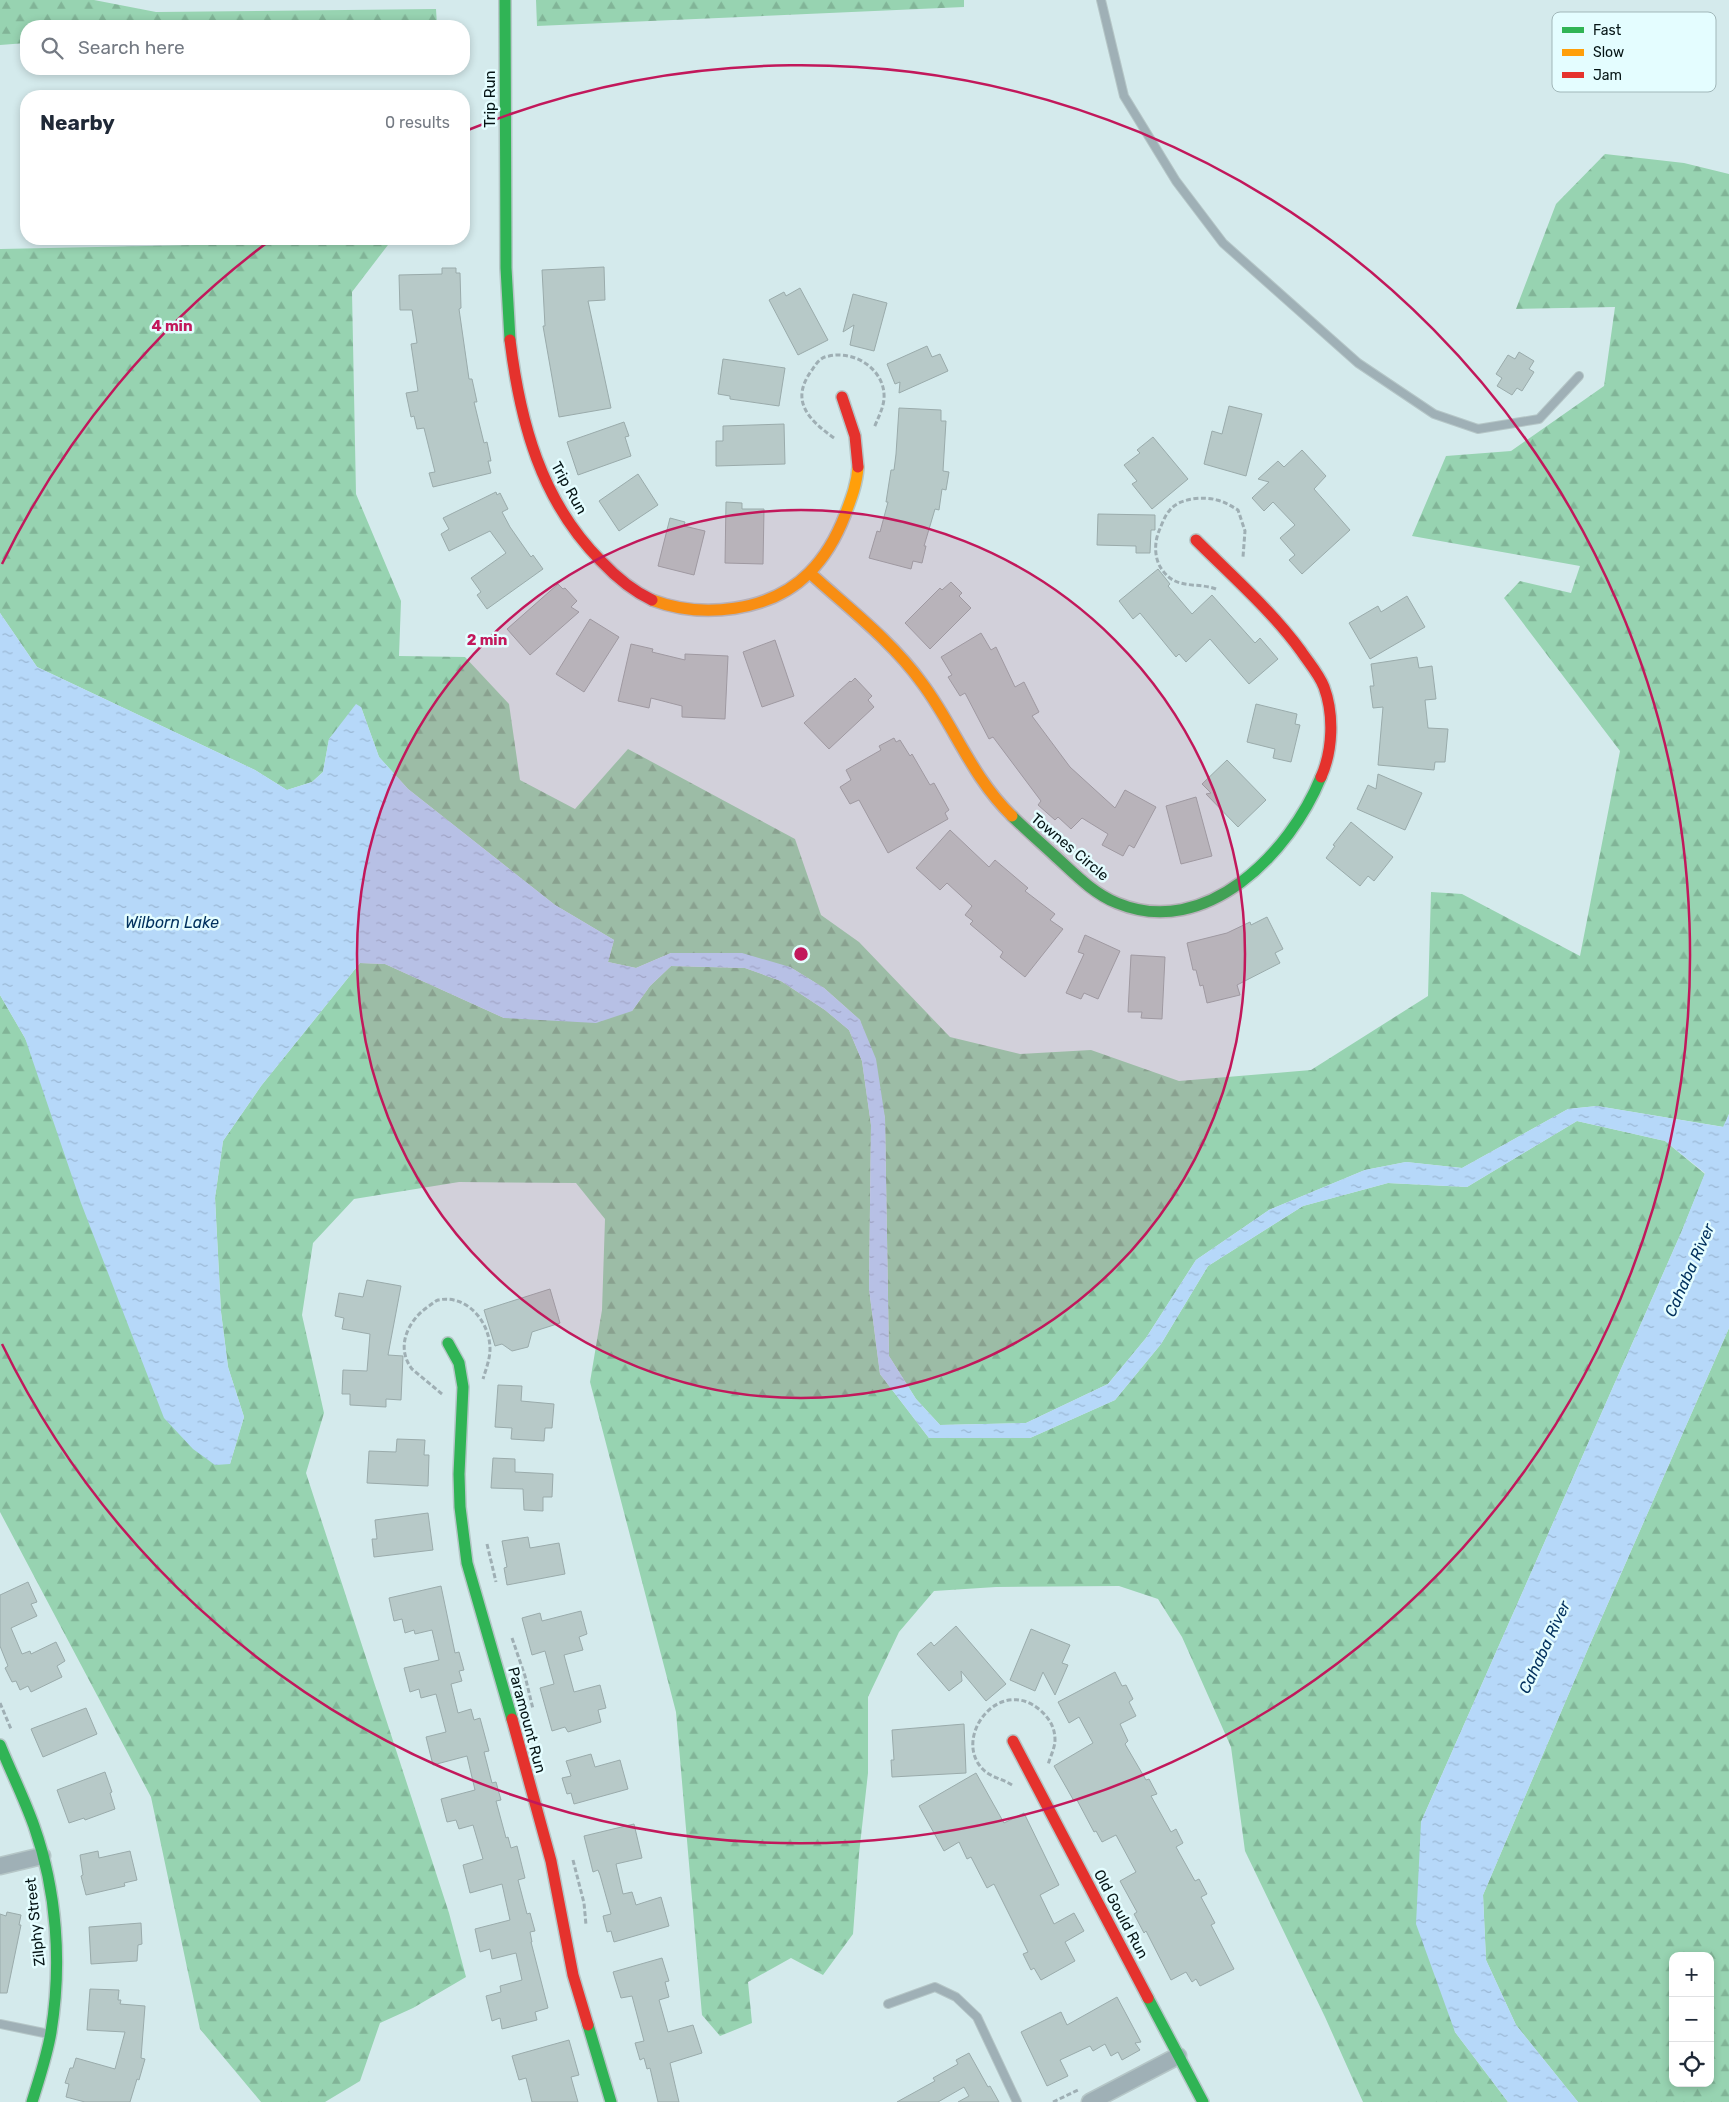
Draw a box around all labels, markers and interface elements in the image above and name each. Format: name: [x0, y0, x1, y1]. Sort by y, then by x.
legend: [1552, 12, 1716, 92]
search box: [20, 20, 470, 75]
text: Fast: [1593, 22, 1622, 39]
icon: search: [38, 34, 66, 62]
text: Search here: [78, 36, 185, 59]
text: Slow: [1593, 44, 1624, 61]
text: Jam: [1593, 67, 1622, 84]
street label: Trip Run: [481, 70, 499, 128]
text: Nearby: [40, 110, 115, 135]
text: 0 results: [385, 113, 450, 132]
text: 4 min: [151, 317, 193, 335]
street label: Trip Run: [547, 459, 591, 517]
text: 2 min: [467, 631, 507, 649]
street label: Townes Circle: [1027, 809, 1113, 885]
water label: Wilborn Lake: [125, 913, 219, 932]
centre of rings: [792, 945, 810, 963]
water label: Cahaba River: [1660, 1220, 1719, 1320]
water label: Cahaba River: [1515, 1597, 1575, 1697]
street label: Paramount Run: [504, 1665, 550, 1775]
street label: Old Gould Run: [1090, 1866, 1152, 1962]
street label: Zilphy Street: [21, 1877, 49, 1967]
map controls: [1669, 1952, 1714, 2087]
button: +: [1669, 1952, 1714, 1997]
button: −: [1669, 1997, 1714, 2042]
button: locate: [1669, 2042, 1714, 2087]

